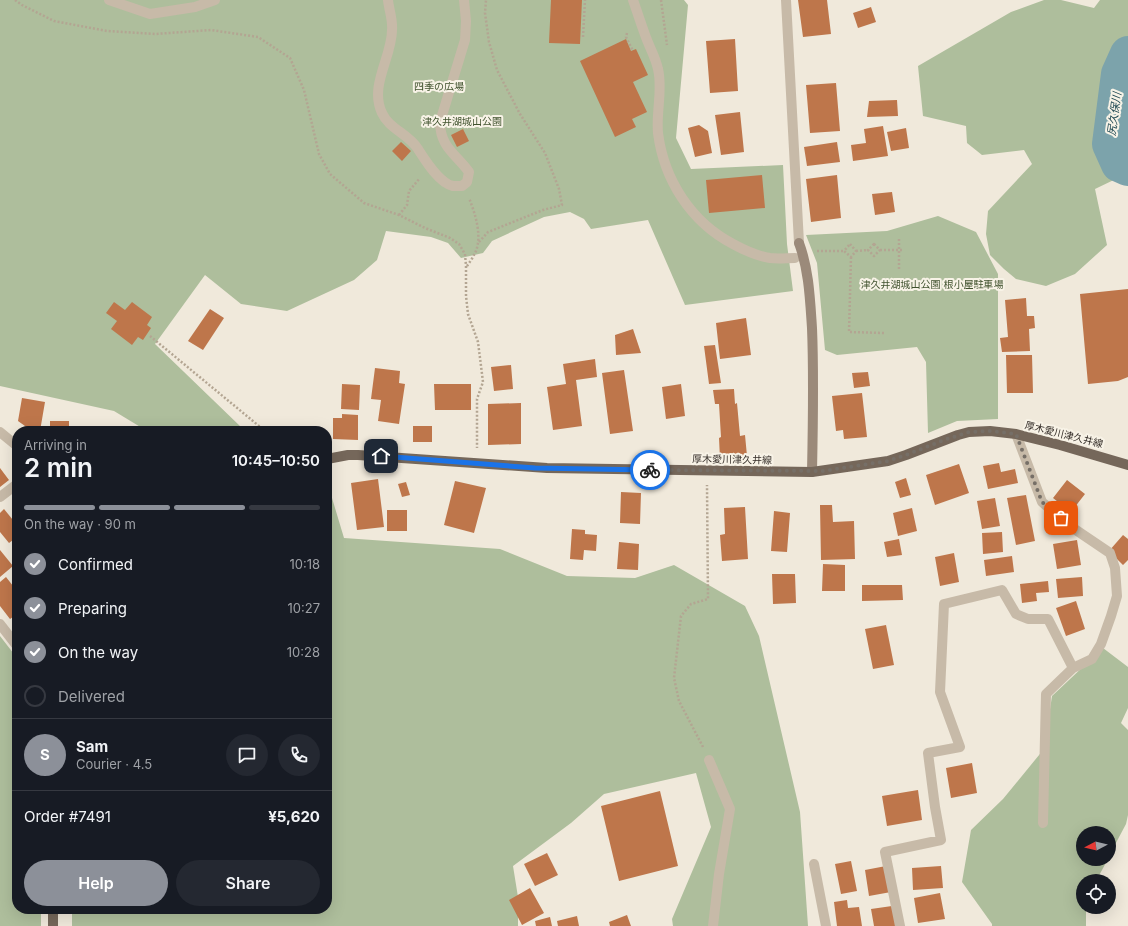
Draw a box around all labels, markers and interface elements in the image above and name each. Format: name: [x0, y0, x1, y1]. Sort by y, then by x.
park label: 四季の広場: [414, 80, 464, 92]
water label: 尻久保川: [1104, 90, 1124, 137]
park label: 津久井湖城山公園: [422, 115, 502, 127]
park label: 津久井湖城山公園 根小屋駐車場: [861, 278, 1003, 290]
street label: 厚木愛川津久井線: [1024, 419, 1104, 449]
text: Arriving in: [24, 437, 87, 453]
pin: [364, 439, 398, 473]
icon: home: [370, 445, 392, 467]
courier: [630, 450, 670, 490]
text: 10:45–10:50: [232, 451, 320, 470]
text: 2 min: [24, 452, 93, 483]
street label: 厚木愛川津久井線: [692, 452, 772, 466]
icon: bike: [639, 459, 661, 481]
pin: [1044, 501, 1078, 535]
icon: bag: [1050, 507, 1072, 529]
text: On the way · 90 m: [24, 516, 136, 532]
icon: check: [24, 553, 46, 575]
text: Confirmed: [58, 555, 133, 574]
text: 10:18: [289, 556, 320, 572]
icon: check: [24, 597, 46, 619]
text: Preparing: [58, 599, 127, 618]
text: 10:27: [287, 600, 320, 616]
icon: check: [24, 641, 46, 663]
text: On the way: [58, 643, 138, 662]
text: 10:28: [287, 644, 320, 660]
text: Delivered: [58, 687, 125, 706]
button: chat: [226, 734, 268, 776]
button: phone: [278, 734, 320, 776]
text: Sam: [76, 737, 108, 756]
text: S: [40, 745, 50, 764]
text: Courier · 4.5: [76, 756, 152, 772]
text: Order #7491: [24, 807, 111, 826]
text: ¥5,620: [268, 807, 320, 826]
north arrow: [1076, 826, 1116, 866]
map controls: [1076, 826, 1116, 914]
button: Help: [24, 860, 168, 906]
button: Share: [176, 860, 320, 906]
button: locate: [1076, 874, 1116, 914]

